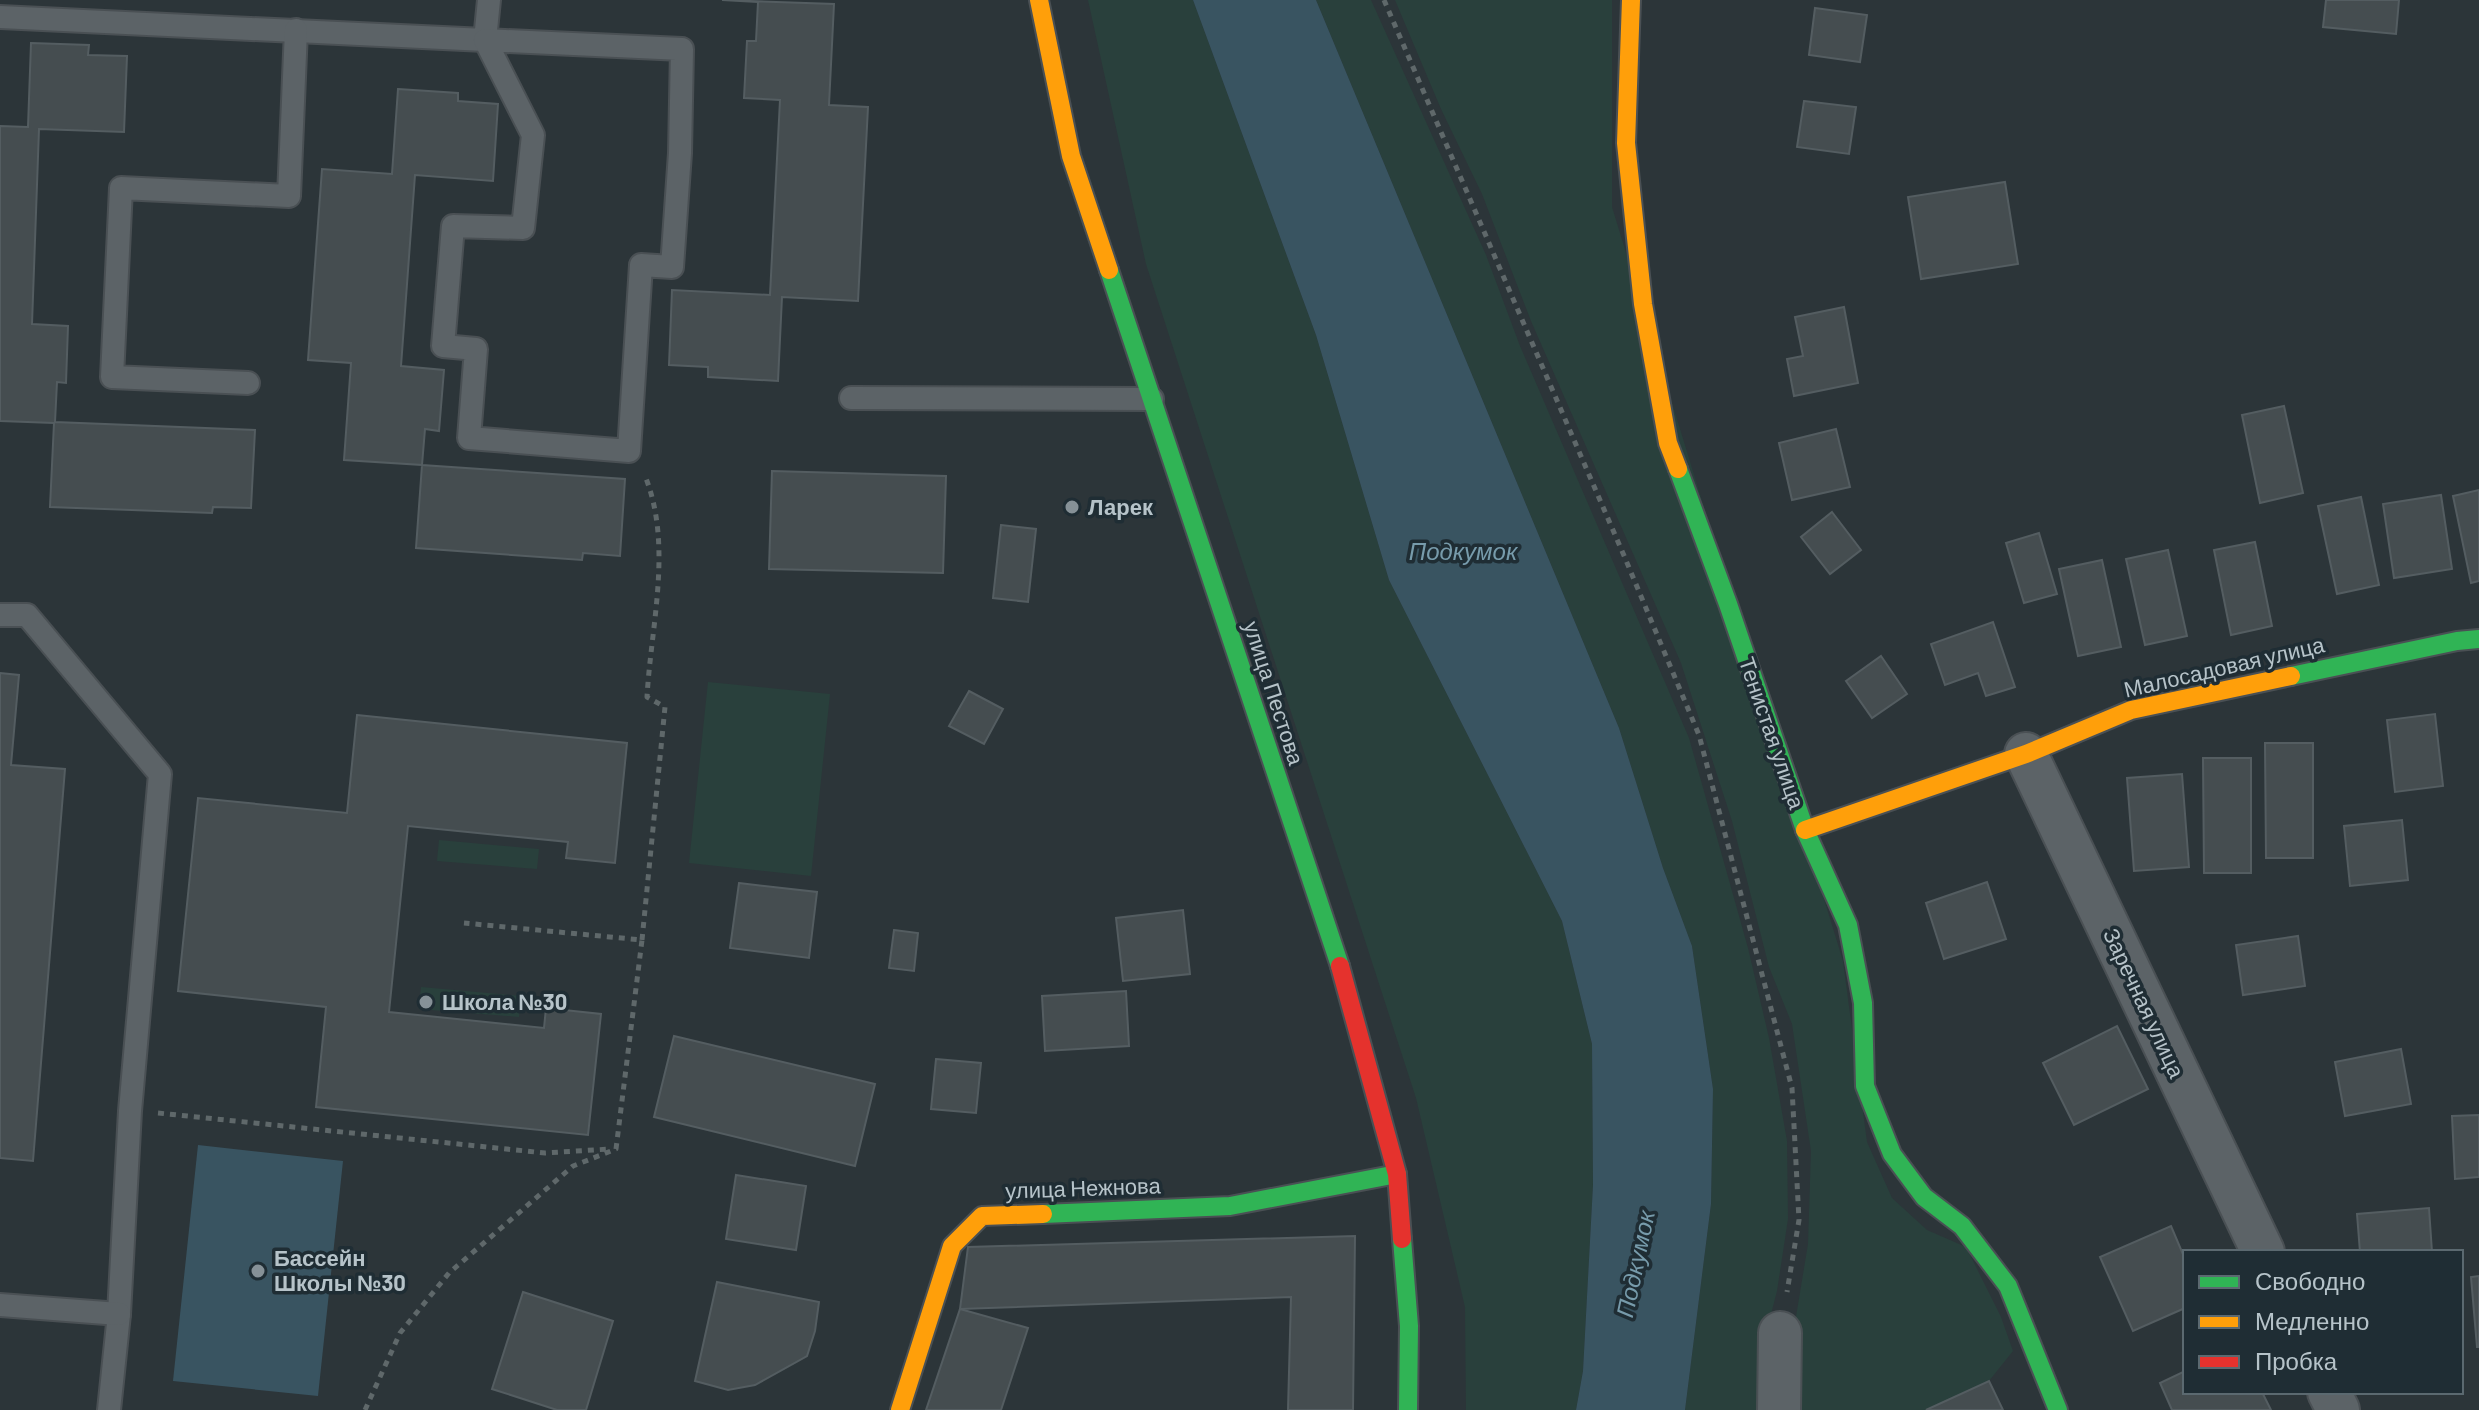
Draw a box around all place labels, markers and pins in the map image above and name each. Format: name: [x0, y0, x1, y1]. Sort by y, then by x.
place label: Ларек: [1088, 493, 1154, 520]
marker: Ларек: [1063, 498, 1081, 516]
place label: Школа №30: [442, 988, 567, 1014]
marker: Школа №30: [417, 993, 435, 1011]
place label: Бассейн Школы №30: [274, 1244, 406, 1295]
marker: Бассейн Школы №30: [249, 1262, 267, 1280]

